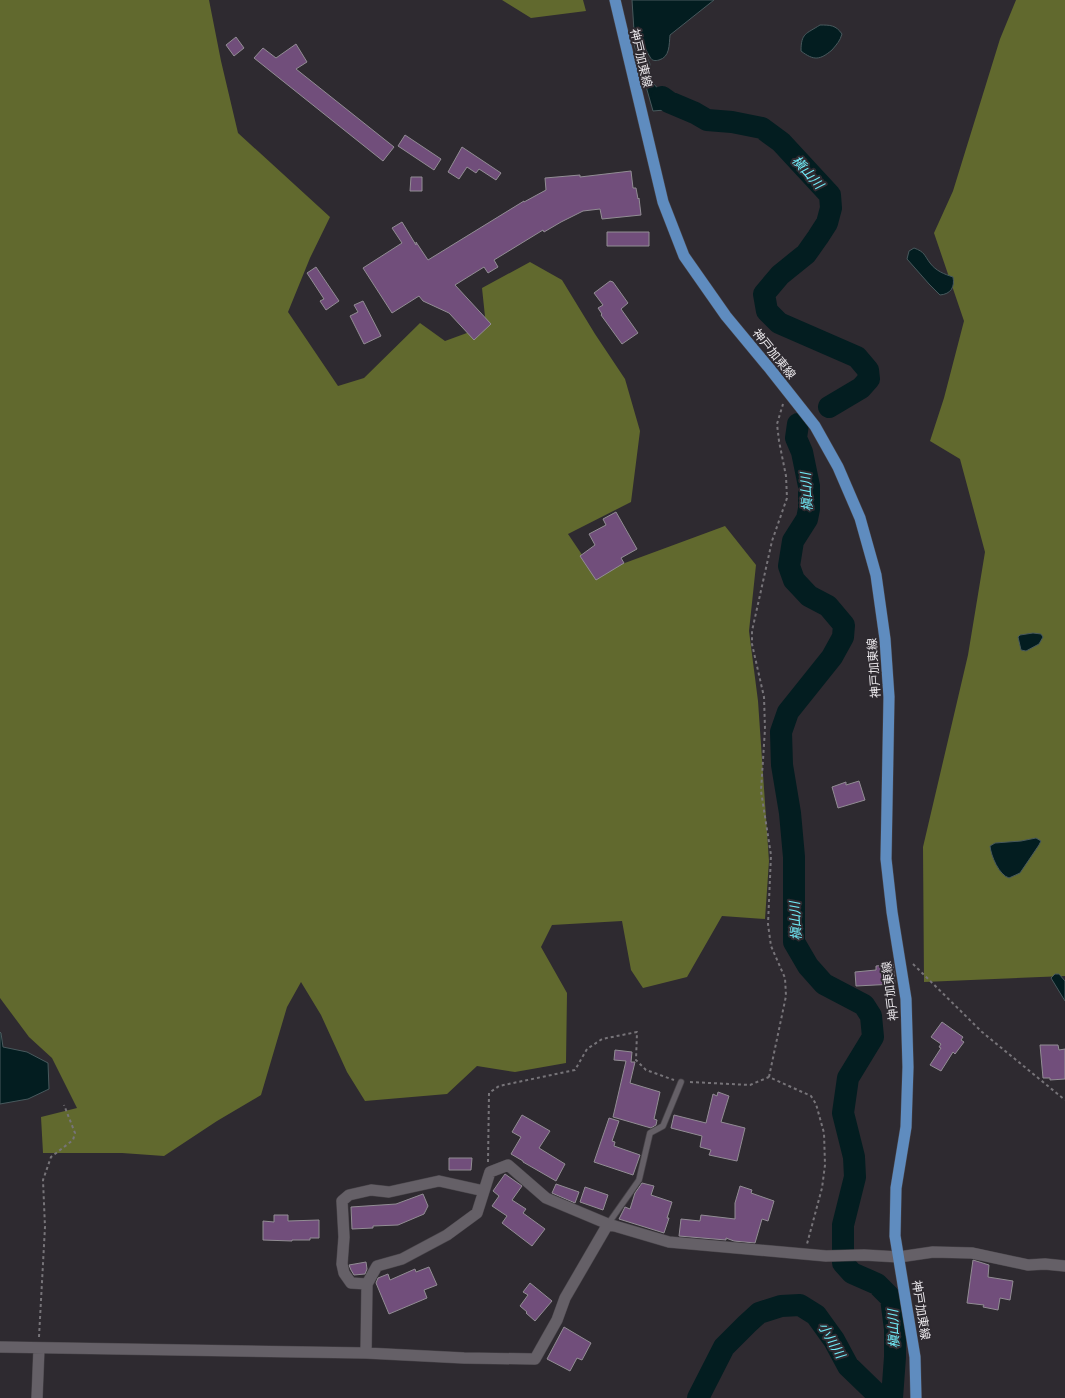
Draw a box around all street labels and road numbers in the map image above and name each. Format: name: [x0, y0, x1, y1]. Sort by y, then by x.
street label: 神戸加東線: [627, 27, 655, 89]
street label: 神戸加東線: [750, 326, 798, 382]
street label: 神戸加東線: [865, 638, 883, 698]
street label: 神戸加東線: [879, 960, 901, 1022]
street label: 神戸加東線: [909, 1279, 933, 1341]

